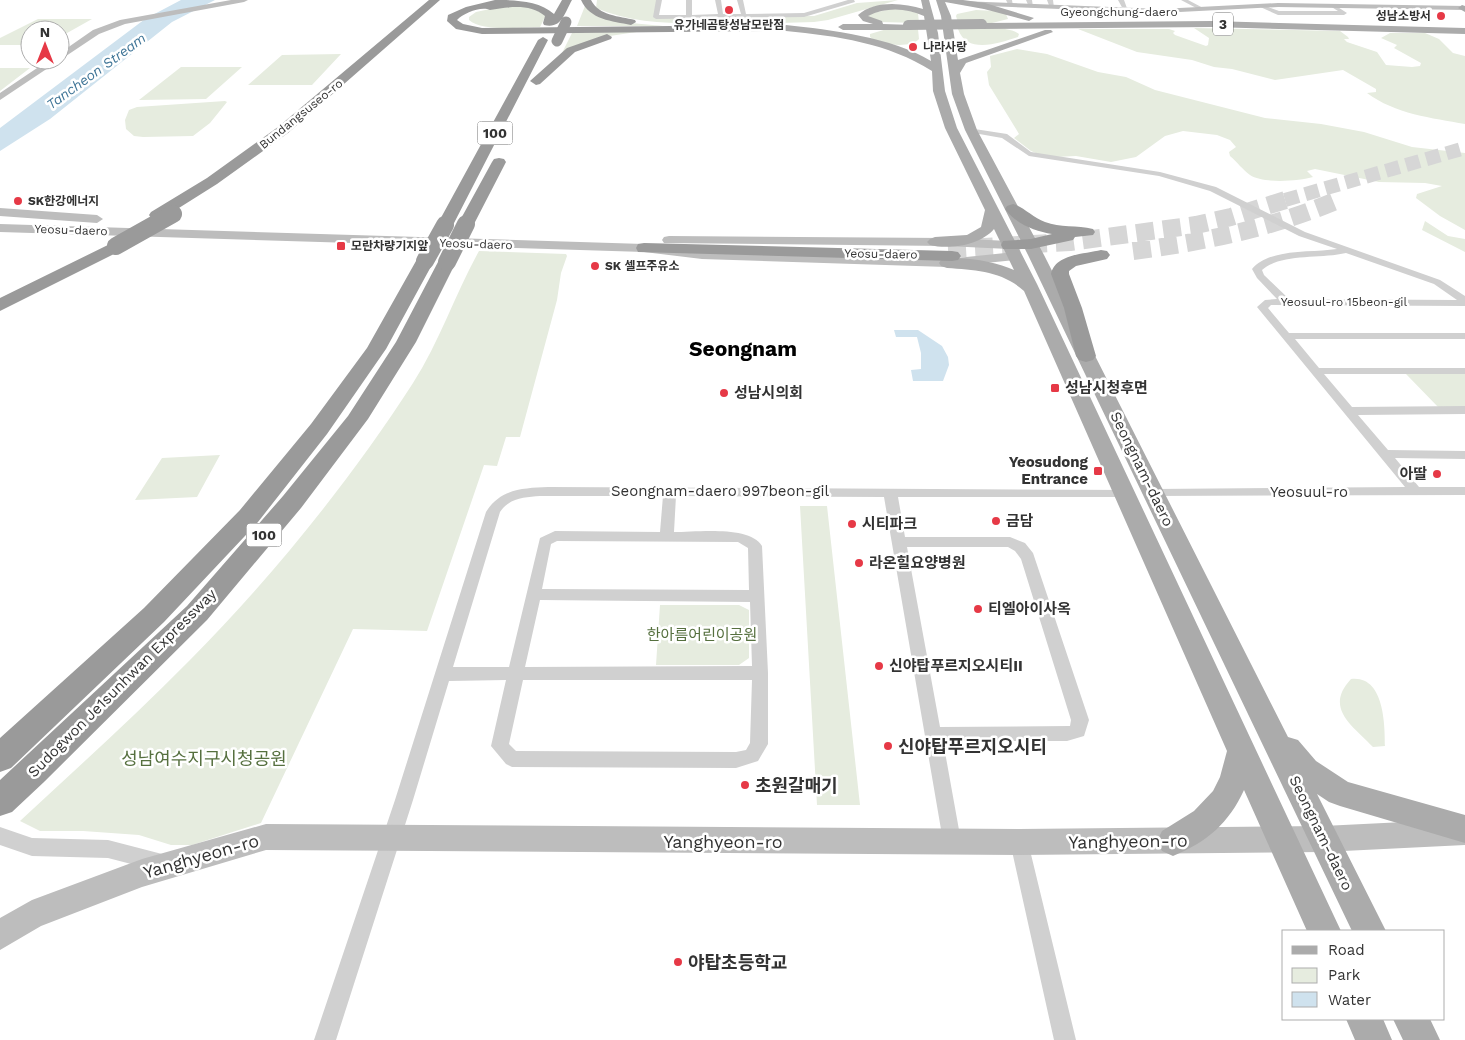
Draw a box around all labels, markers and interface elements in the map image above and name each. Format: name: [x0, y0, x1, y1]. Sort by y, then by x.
marker: 유가네곰탕성남모란점: [723, 4, 735, 16]
street label: Gyeongchung-daero: [1060, 5, 1178, 19]
place label: 성남소방서: [1376, 9, 1431, 23]
marker: 성남소방서: [1435, 10, 1447, 22]
road number: 3: [1213, 12, 1233, 36]
place label: 유가네곰탕성남모란점: [674, 18, 784, 32]
north arrow: [20, 20, 70, 70]
text: N: [40, 24, 50, 40]
water label: Tancheon Stream: [43, 30, 149, 112]
place label: 나라사랑: [923, 40, 967, 54]
marker: 나라사랑: [907, 41, 919, 53]
street label: Bundangsuseo-ro: [257, 76, 345, 152]
road number: 100: [478, 122, 512, 144]
place label: SK한강에너지: [28, 194, 99, 208]
marker: SK한강에너지: [12, 195, 24, 207]
street label: Yeosu-daero: [34, 222, 108, 238]
street label: Yeosu-daero: [439, 236, 513, 252]
place label: 모란차량기지앞: [351, 239, 428, 253]
marker: 모란차량기지앞: [335, 240, 347, 252]
street label: Yeosu-daero: [844, 246, 918, 262]
place label: SK 셀프주유소: [605, 259, 680, 273]
marker: SK 셀프주유소: [589, 260, 601, 272]
street label: Yeosuul-ro 15beon-gil: [1281, 295, 1408, 309]
district label: Seongnam: [689, 336, 797, 361]
place label: 성남시청후면: [1065, 379, 1148, 397]
marker: 성남시청후면: [1049, 382, 1061, 394]
place label: 성남시의회: [734, 384, 803, 402]
marker: 성남시의회: [718, 387, 730, 399]
street label: Seongnam-daero: [1106, 409, 1178, 529]
place label: Yeosudong Entrance: [1009, 453, 1089, 488]
marker: Yeosudong Entrance: [1092, 465, 1104, 477]
place label: 아딸: [1399, 465, 1427, 483]
marker: 아딸: [1431, 468, 1443, 480]
street label: Seongnam-daero 997beon-gil: [611, 482, 829, 500]
street label: Yeosuul-ro: [1270, 483, 1348, 501]
place label: 금담: [1006, 512, 1034, 530]
place label: 시티파크: [862, 515, 917, 533]
marker: 금담: [990, 515, 1002, 527]
marker: 시티파크: [846, 518, 858, 530]
road number: 100: [246, 524, 282, 546]
place label: 라온힐요양병원: [869, 554, 966, 572]
marker: 라온힐요양병원: [853, 557, 865, 569]
street label: Sudogwon Je1sunhwan Expressway: [24, 585, 220, 781]
place label: 티엘아이사옥: [988, 600, 1071, 618]
marker: 티엘아이사옥: [972, 603, 984, 615]
park label: 한아름어린이공원: [647, 626, 757, 644]
place label: 신야탑푸르지오시티II: [889, 657, 1023, 675]
marker: 신야탑푸르지오시티II: [873, 660, 885, 672]
place label: 신야탑푸르지오시티: [898, 736, 1047, 757]
marker: 신야탑푸르지오시티: [882, 740, 894, 752]
park label: 성남여수지구시청공원: [121, 748, 287, 769]
street label: Seongnam-daero: [1285, 773, 1357, 893]
place label: 초원갈매기: [755, 775, 838, 796]
marker: 초원갈매기: [739, 779, 751, 791]
street label: Yanghyeon-ro: [141, 829, 261, 883]
street label: Yanghyeon-ro: [1068, 829, 1188, 853]
street label: Yanghyeon-ro: [663, 831, 783, 852]
legend: [1282, 930, 1445, 1020]
text: Road: [1328, 941, 1365, 959]
place label: 야탑초등학교: [688, 952, 787, 973]
marker: 야탑초등학교: [672, 956, 684, 968]
text: Park: [1328, 966, 1361, 984]
text: Water: [1328, 991, 1371, 1009]

